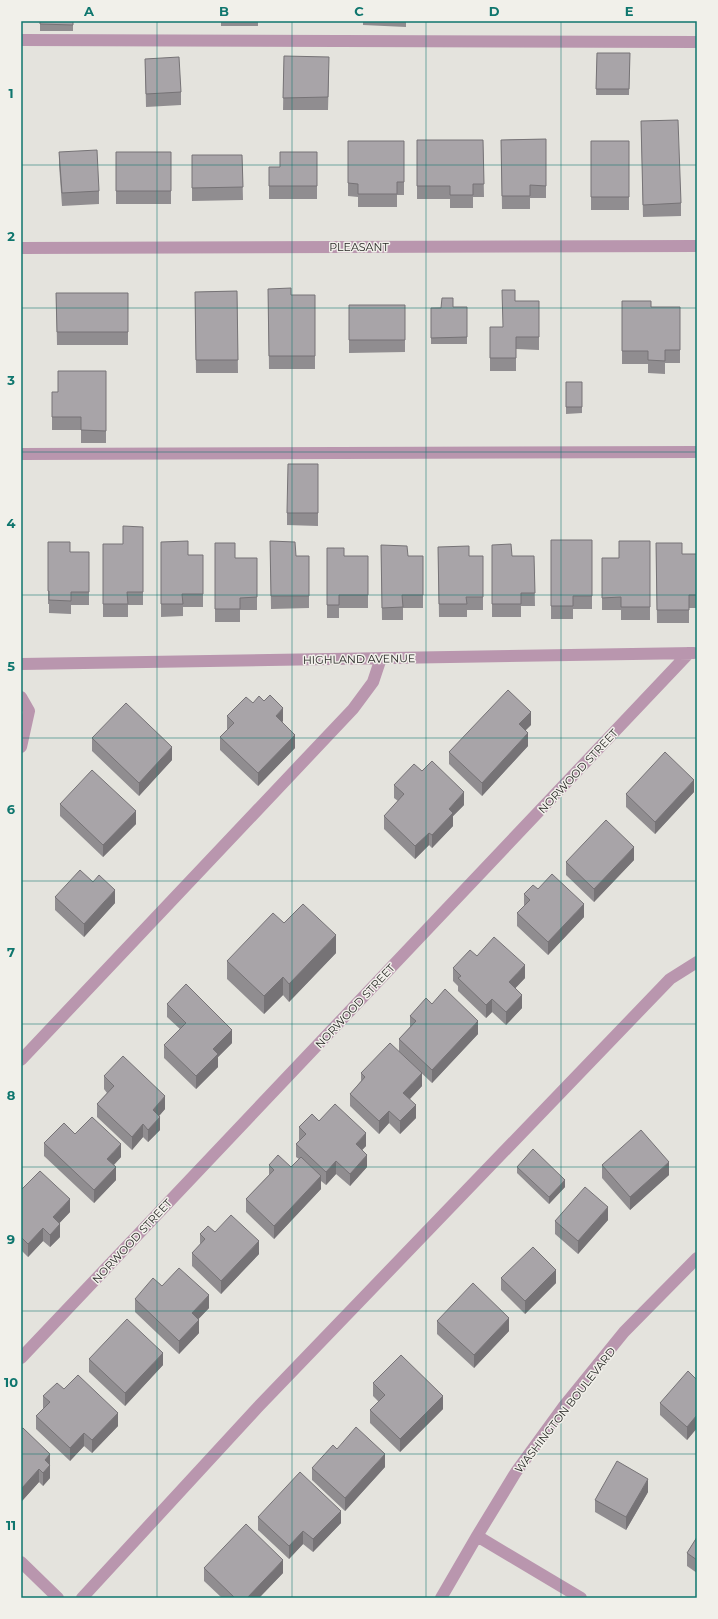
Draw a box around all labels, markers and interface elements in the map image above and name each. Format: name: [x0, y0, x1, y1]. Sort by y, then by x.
text: A: [83, 3, 95, 19]
text: B: [219, 3, 229, 19]
text: C: [354, 3, 364, 19]
text: D: [489, 3, 500, 19]
text: E: [625, 3, 634, 19]
text: 1: [8, 85, 14, 101]
text: 2: [7, 228, 15, 244]
street label: PLEASANT: [329, 240, 389, 254]
text: 3: [6, 372, 15, 388]
text: 4: [7, 515, 16, 531]
street label: HIGHLAND AVENUE: [303, 651, 415, 667]
text: 5: [7, 658, 15, 674]
street label: NORWOOD STREET: [535, 725, 621, 816]
text: 6: [7, 801, 16, 817]
text: 7: [7, 944, 15, 960]
street label: NORWOOD STREET: [312, 960, 398, 1051]
text: 8: [7, 1087, 16, 1103]
street label: NORWOOD STREET: [89, 1195, 175, 1286]
text: 9: [7, 1231, 15, 1247]
street label: WASHINGTON BOULEVARD: [512, 1344, 618, 1476]
text: 10: [4, 1374, 18, 1390]
text: 11: [6, 1517, 16, 1533]

